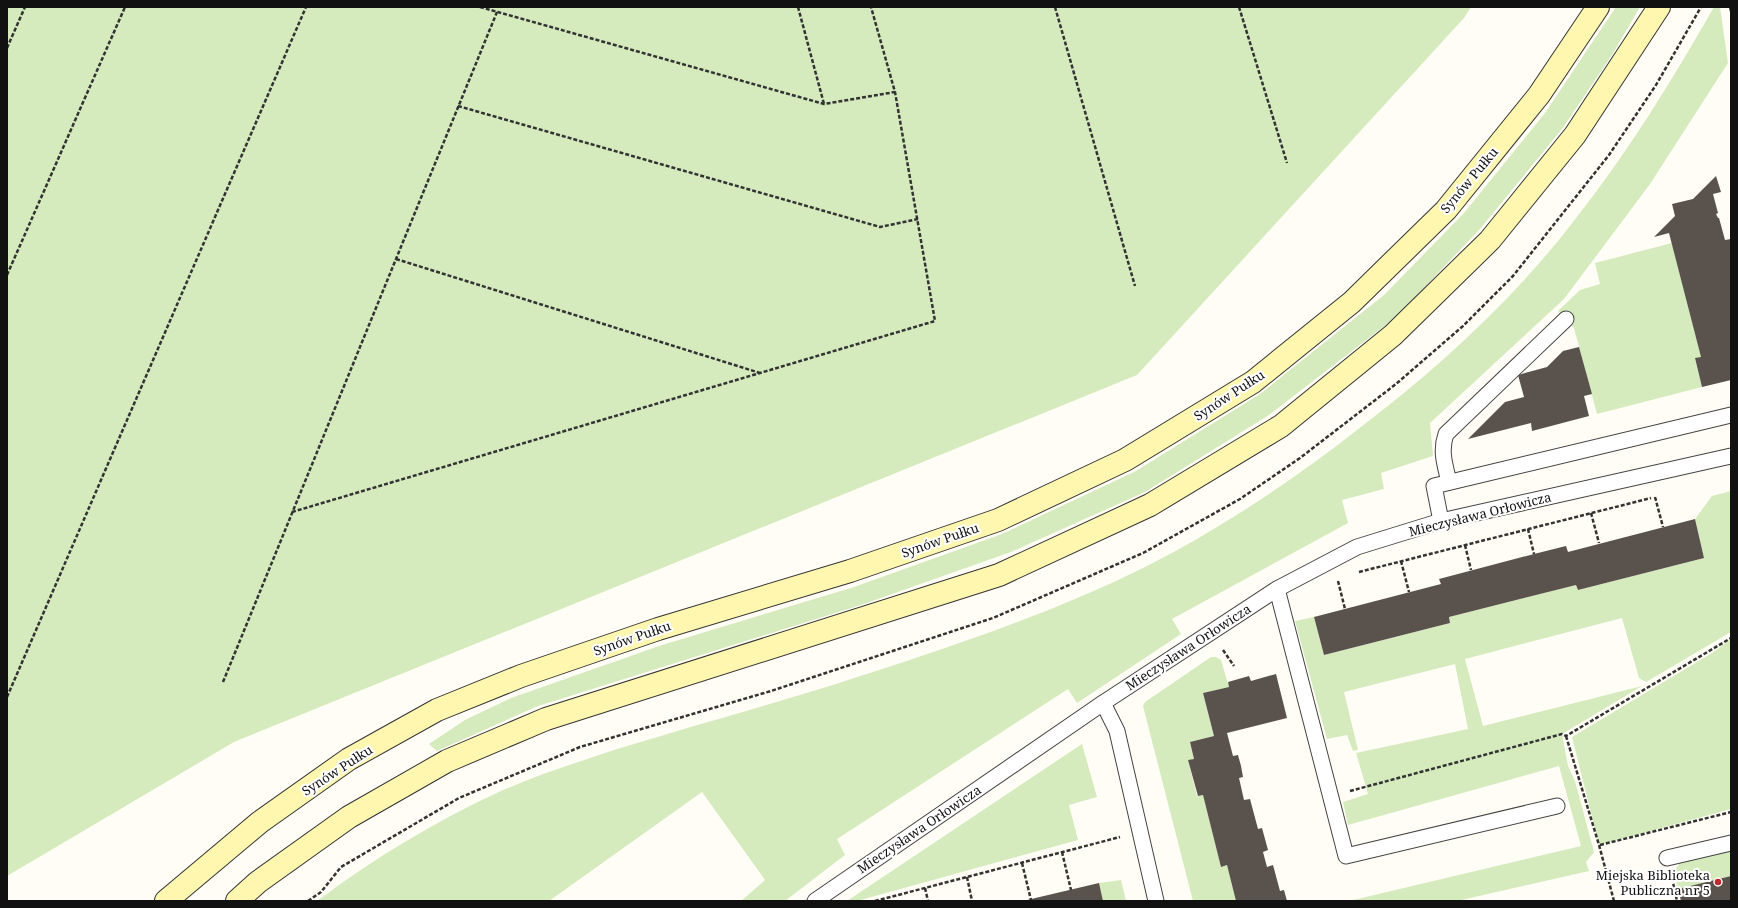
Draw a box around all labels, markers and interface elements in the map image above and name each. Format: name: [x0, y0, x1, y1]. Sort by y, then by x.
street label: Synów Pułku: [1436, 143, 1502, 217]
street label: Synów Pułku: [1190, 365, 1268, 425]
street label: Mieczysława Orłowicza: [1407, 488, 1553, 540]
street label: Synów Pułku: [899, 518, 981, 562]
street label: Mieczysława Orłowicza: [1122, 600, 1254, 694]
street label: Synów Pułku: [591, 616, 673, 660]
street label: Synów Pułku: [298, 740, 376, 800]
street label: Mieczysława Orłowicza: [853, 781, 985, 877]
place label: Miejska Biblioteka Publiczna nr 5: [1596, 866, 1710, 899]
marker: Miejska Biblioteka Publiczna nr 5: [1713, 877, 1723, 887]

